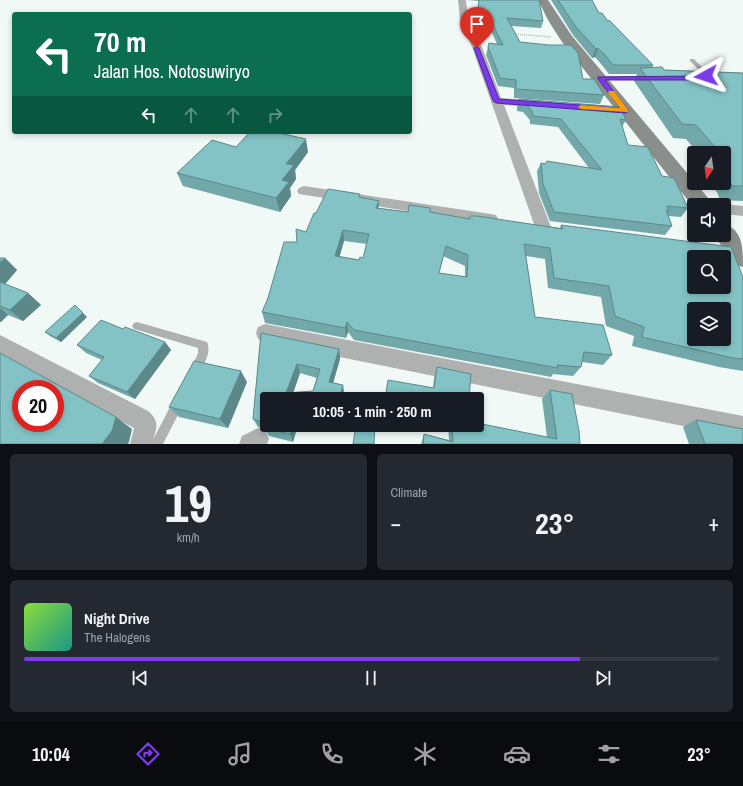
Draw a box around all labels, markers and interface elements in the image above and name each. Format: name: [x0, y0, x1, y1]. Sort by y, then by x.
pin: [460, 7.0, 494, 48]
icon: arrive: [466, 13, 488, 35]
text: 70 m: [94, 23, 146, 61]
icon: left: [28, 28, 80, 80]
position arrow: [685, 55, 727, 97]
text: Jalan Hos. Notosuwiryo: [94, 59, 250, 84]
icon: left: [138, 104, 160, 126]
icon: ahead: [180, 104, 202, 126]
icon: ahead: [222, 104, 244, 126]
icon: right: [264, 104, 286, 126]
north arrow: [687, 146, 731, 190]
map controls: [687, 146, 731, 346]
button: sound: [687, 198, 731, 242]
button: search: [687, 250, 731, 294]
button: layers: [687, 302, 731, 346]
speed limit sign: 20: [12, 380, 64, 432]
text: 10:05 · 1 min · 250 m: [313, 401, 431, 422]
text: 19: [165, 468, 212, 538]
text: Climate: [391, 484, 427, 501]
text: 23°: [535, 503, 574, 543]
text: −: [391, 508, 401, 538]
text: +: [708, 508, 719, 538]
text: km/h: [177, 529, 200, 546]
text: Night Drive: [84, 608, 150, 629]
text: The Halogens: [84, 629, 150, 646]
icon: previous: [129, 667, 151, 689]
icon: pause: [360, 667, 382, 689]
icon: next: [592, 667, 614, 689]
icon: directions: [134, 740, 162, 768]
icon: music: [226, 740, 254, 768]
icon: phone: [318, 740, 346, 768]
icon: climate: [411, 740, 439, 768]
icon: car: [503, 740, 531, 768]
icon: filters: [595, 740, 623, 768]
text: 10:04: [32, 742, 70, 767]
text: 23°: [687, 742, 711, 767]

